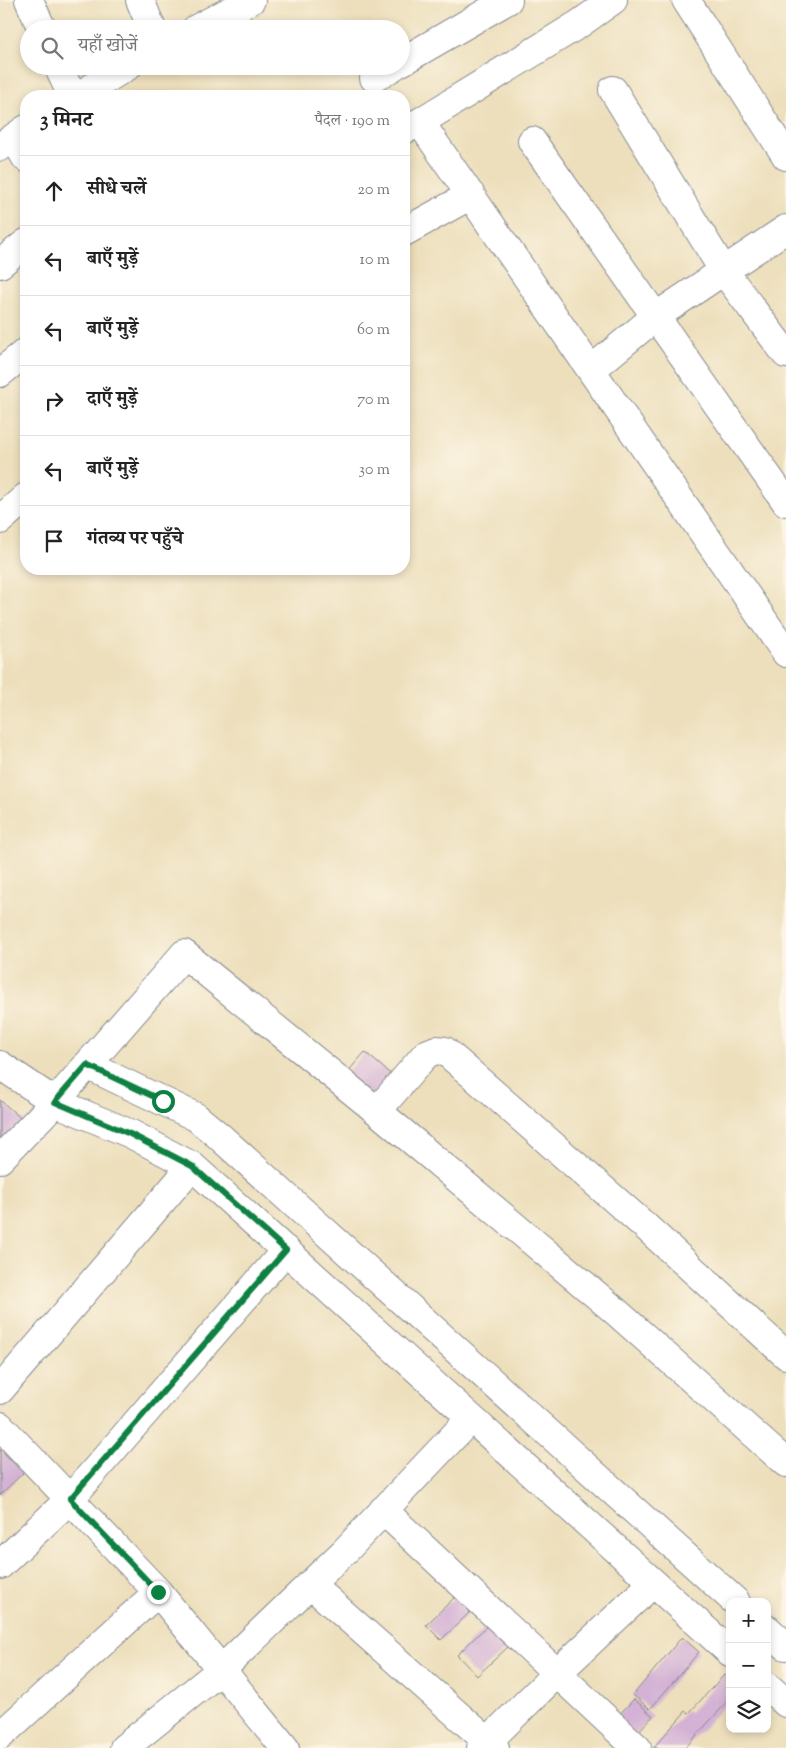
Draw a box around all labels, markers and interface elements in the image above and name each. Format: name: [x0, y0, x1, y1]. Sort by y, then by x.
search box: [20, 20, 410, 75]
text: यहाँ खोजें: [78, 33, 138, 60]
icon: search: [38, 34, 66, 62]
text: 3 मिनट: [40, 106, 93, 136]
text: पैदल · 190 m: [315, 110, 390, 133]
text: सीधे चलें: [87, 176, 146, 203]
icon: ahead: [40, 177, 68, 205]
text: 20 m: [357, 179, 390, 202]
text: बाएँ मुड़ें: [87, 246, 138, 273]
icon: left: [40, 247, 68, 275]
text: 10 m: [360, 249, 390, 272]
text: बाएँ मुड़ें: [87, 316, 138, 343]
icon: left: [40, 317, 68, 345]
text: 60 m: [357, 319, 390, 342]
text: दाएँ मुड़ें: [87, 386, 138, 413]
icon: right: [40, 387, 68, 415]
text: 70 m: [357, 389, 390, 412]
text: बाएँ मुड़ें: [87, 456, 138, 483]
icon: left: [40, 457, 68, 485]
text: 30 m: [359, 459, 390, 482]
text: गंतव्य पर पहुँचे: [87, 526, 183, 553]
icon: arrive: [40, 527, 68, 555]
route start: [152, 1090, 175, 1113]
route end: [147, 1581, 170, 1604]
map controls: [726, 1598, 771, 1733]
button: +: [726, 1598, 771, 1643]
button: −: [726, 1643, 771, 1688]
button: layers: [726, 1688, 771, 1733]

